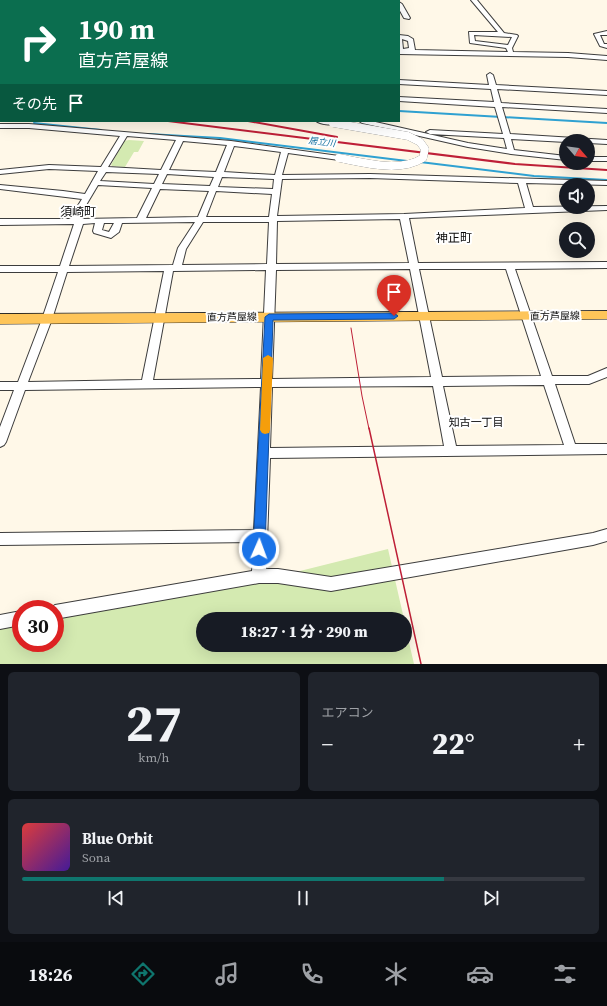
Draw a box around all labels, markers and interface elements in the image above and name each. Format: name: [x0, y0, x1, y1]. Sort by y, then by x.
text: 190 m: [78, 10, 155, 48]
icon: right: [12, 16, 64, 68]
text: 直方芦屋線: [78, 48, 168, 73]
icon: arrive: [65, 92, 87, 114]
text: その先: [12, 93, 57, 114]
water label: 居立川: [308, 134, 337, 150]
north arrow: [559, 134, 595, 170]
map controls: [559, 134, 595, 258]
button: sound: [559, 178, 595, 214]
district label: 須崎町: [60, 204, 96, 220]
button: search: [559, 222, 595, 258]
district label: 神正町: [436, 230, 472, 246]
pin: [377, 275, 411, 316]
icon: arrive: [383, 281, 405, 303]
street label: 直方芦屋線: [530, 309, 580, 323]
street label: 直方芦屋線: [207, 310, 257, 324]
district label: 知古一丁目: [449, 415, 504, 430]
position arrow: [238, 528, 280, 570]
speed limit sign: 30: [12, 600, 64, 652]
text: 18:27 · 1 分 · 290 m: [240, 621, 368, 642]
text: 27: [126, 687, 182, 758]
text: エアコン: [322, 704, 374, 721]
text: 22°: [432, 723, 475, 764]
text: −: [322, 729, 333, 759]
text: +: [573, 729, 585, 759]
text: km/h: [138, 749, 169, 766]
text: Blue Orbit: [82, 828, 153, 849]
text: Sona: [82, 849, 110, 866]
icon: previous: [105, 887, 127, 909]
icon: pause: [292, 887, 314, 909]
icon: next: [480, 887, 502, 909]
icon: directions: [129, 960, 157, 988]
icon: music: [213, 960, 241, 988]
icon: phone: [298, 960, 326, 988]
icon: climate: [382, 960, 410, 988]
icon: car: [466, 960, 494, 988]
icon: filters: [551, 960, 579, 988]
text: 18:26: [28, 962, 73, 987]

